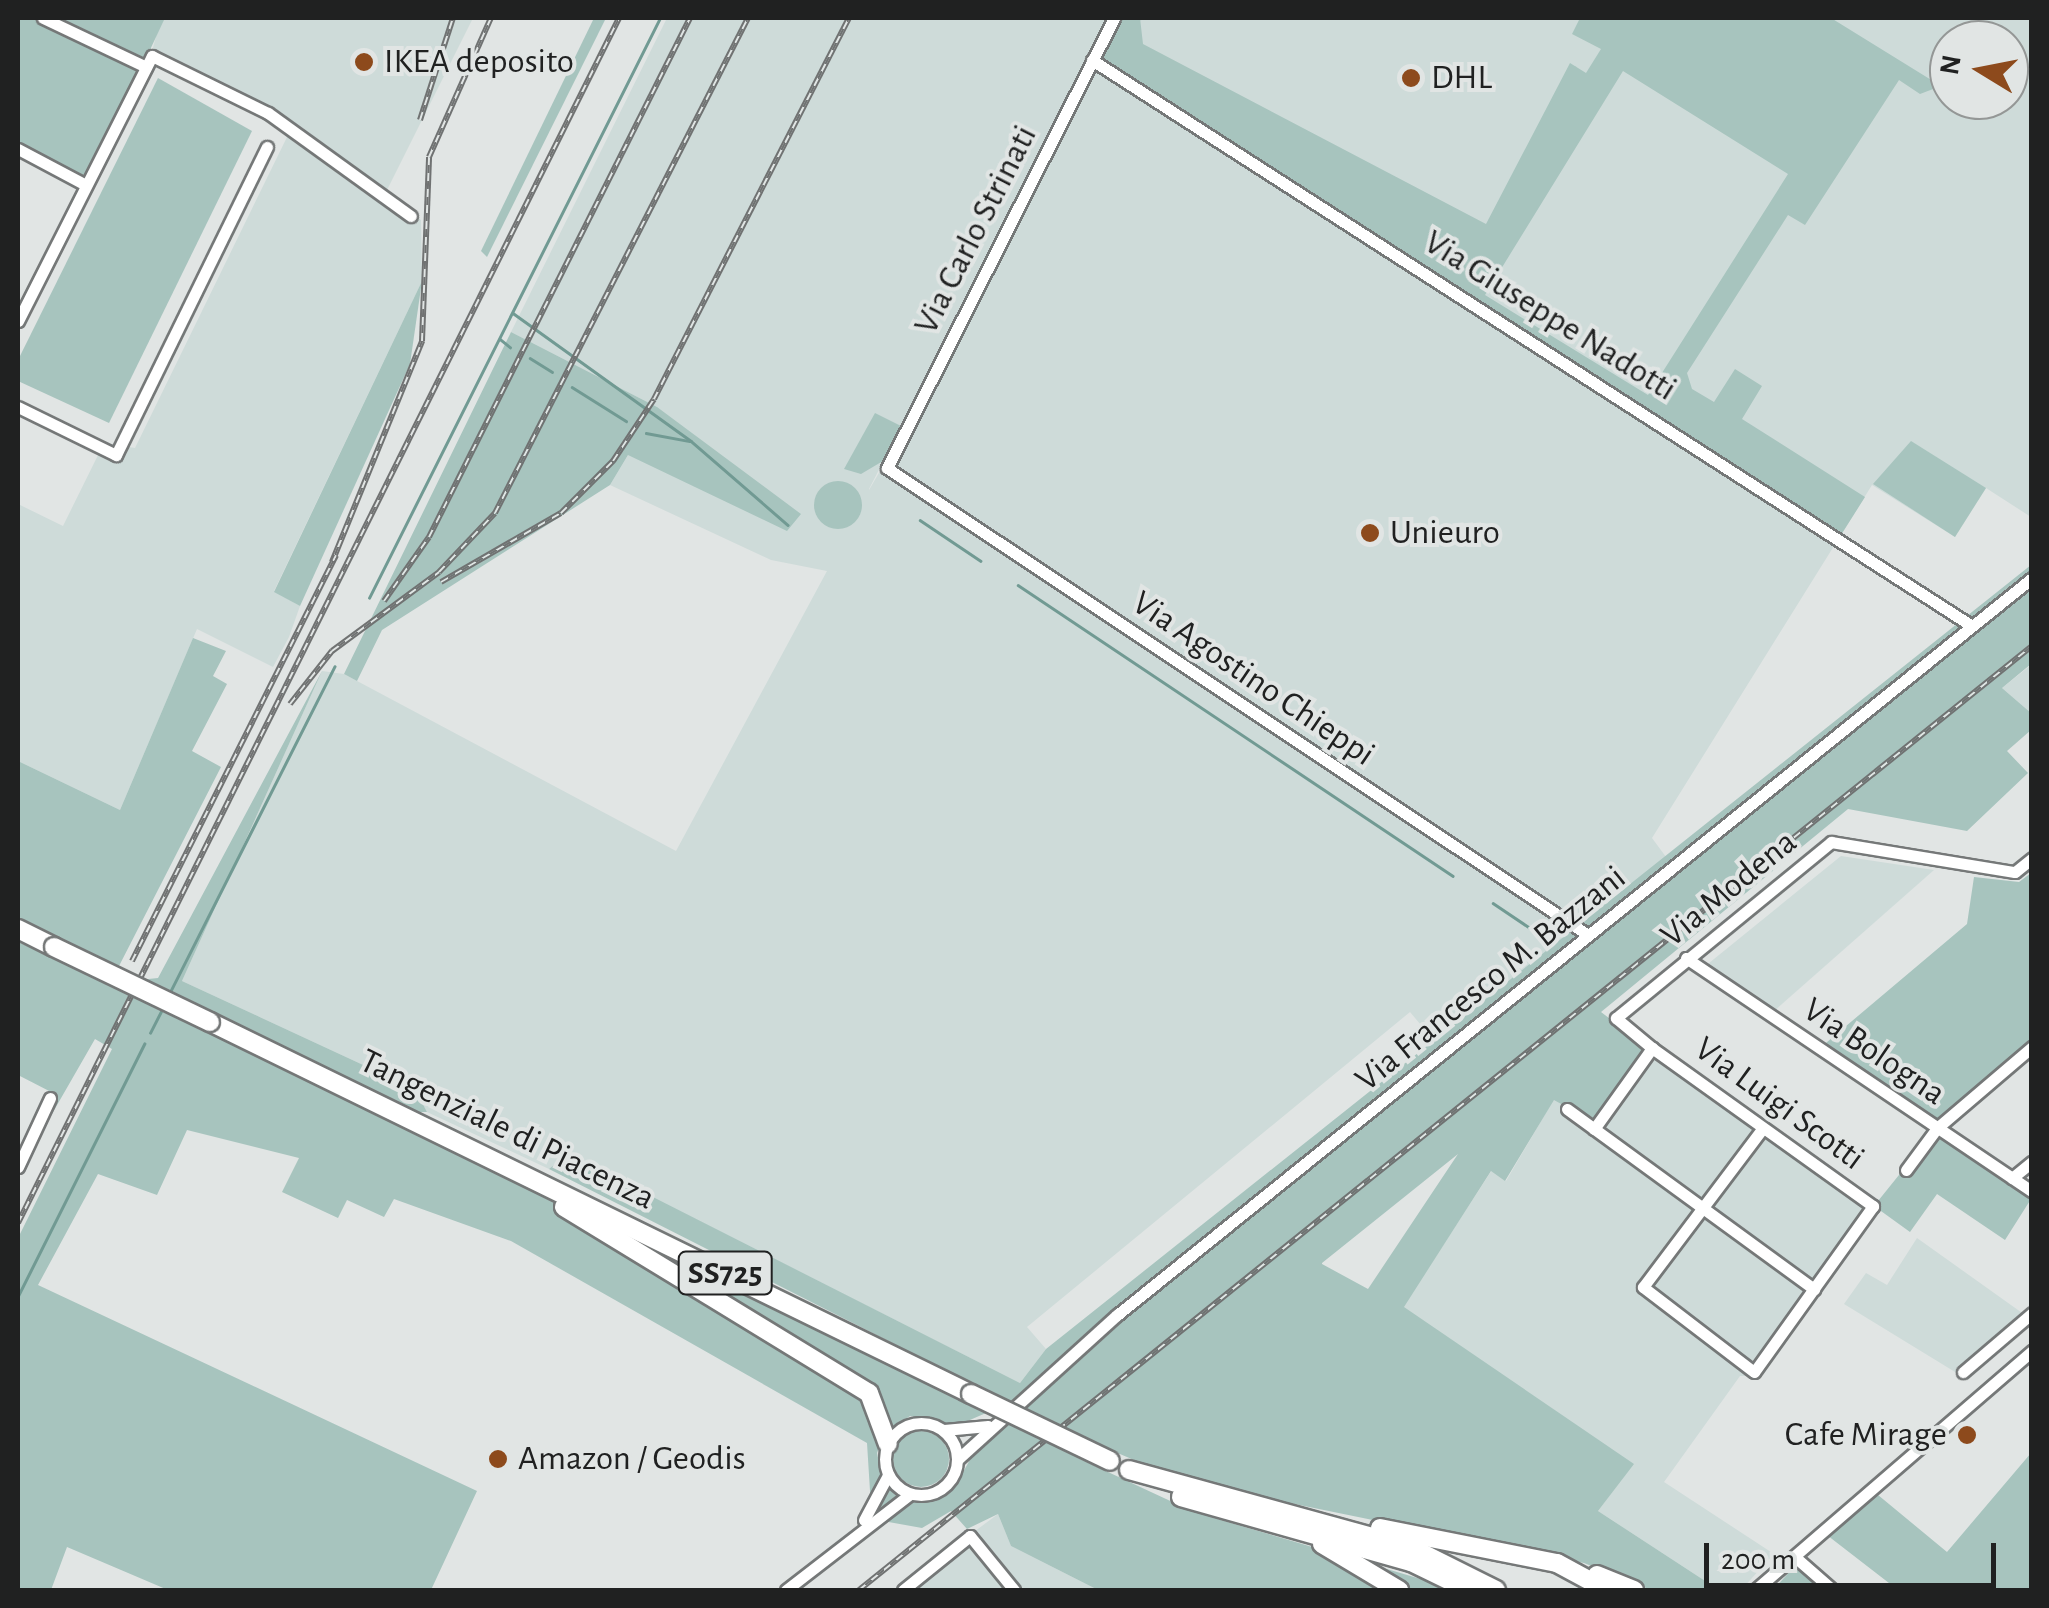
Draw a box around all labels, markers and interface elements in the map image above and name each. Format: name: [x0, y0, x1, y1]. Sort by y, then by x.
north arrow: [1929, 20, 2029, 120]
place label: IKEA deposito: [384, 41, 574, 83]
marker: IKEA deposito: [353, 51, 375, 73]
text: N: [1936, 53, 1967, 77]
place label: DHL: [1431, 57, 1492, 99]
marker: DHL: [1400, 67, 1422, 89]
street label: Via Carlo Strinati: [905, 119, 1047, 341]
street label: Via Giuseppe Nadotti: [1416, 221, 1684, 411]
place label: Unieuro: [1390, 512, 1500, 554]
marker: Unieuro: [1359, 522, 1381, 544]
street label: Via Agostino Chieppi: [1124, 582, 1382, 776]
street label: Via Modena: [1653, 821, 1805, 957]
street label: Via Francesco M. Bazzani: [1347, 857, 1635, 1101]
street label: Via Bologna: [1795, 989, 1953, 1115]
street label: Via Luigi Scotti: [1686, 1028, 1872, 1180]
street label: Tangenziale di Piacenza: [353, 1040, 661, 1220]
road number: SS725: [678, 1246, 772, 1300]
place label: Cafe Mirage: [1785, 1414, 1947, 1456]
marker: Cafe Mirage: [1956, 1424, 1978, 1446]
place label: Amazon / Geodis: [518, 1438, 746, 1480]
marker: Amazon / Geodis: [487, 1448, 509, 1470]
scale bar: [1709, 1523, 2002, 1585]
text: 200 m: [1721, 1545, 1795, 1575]

